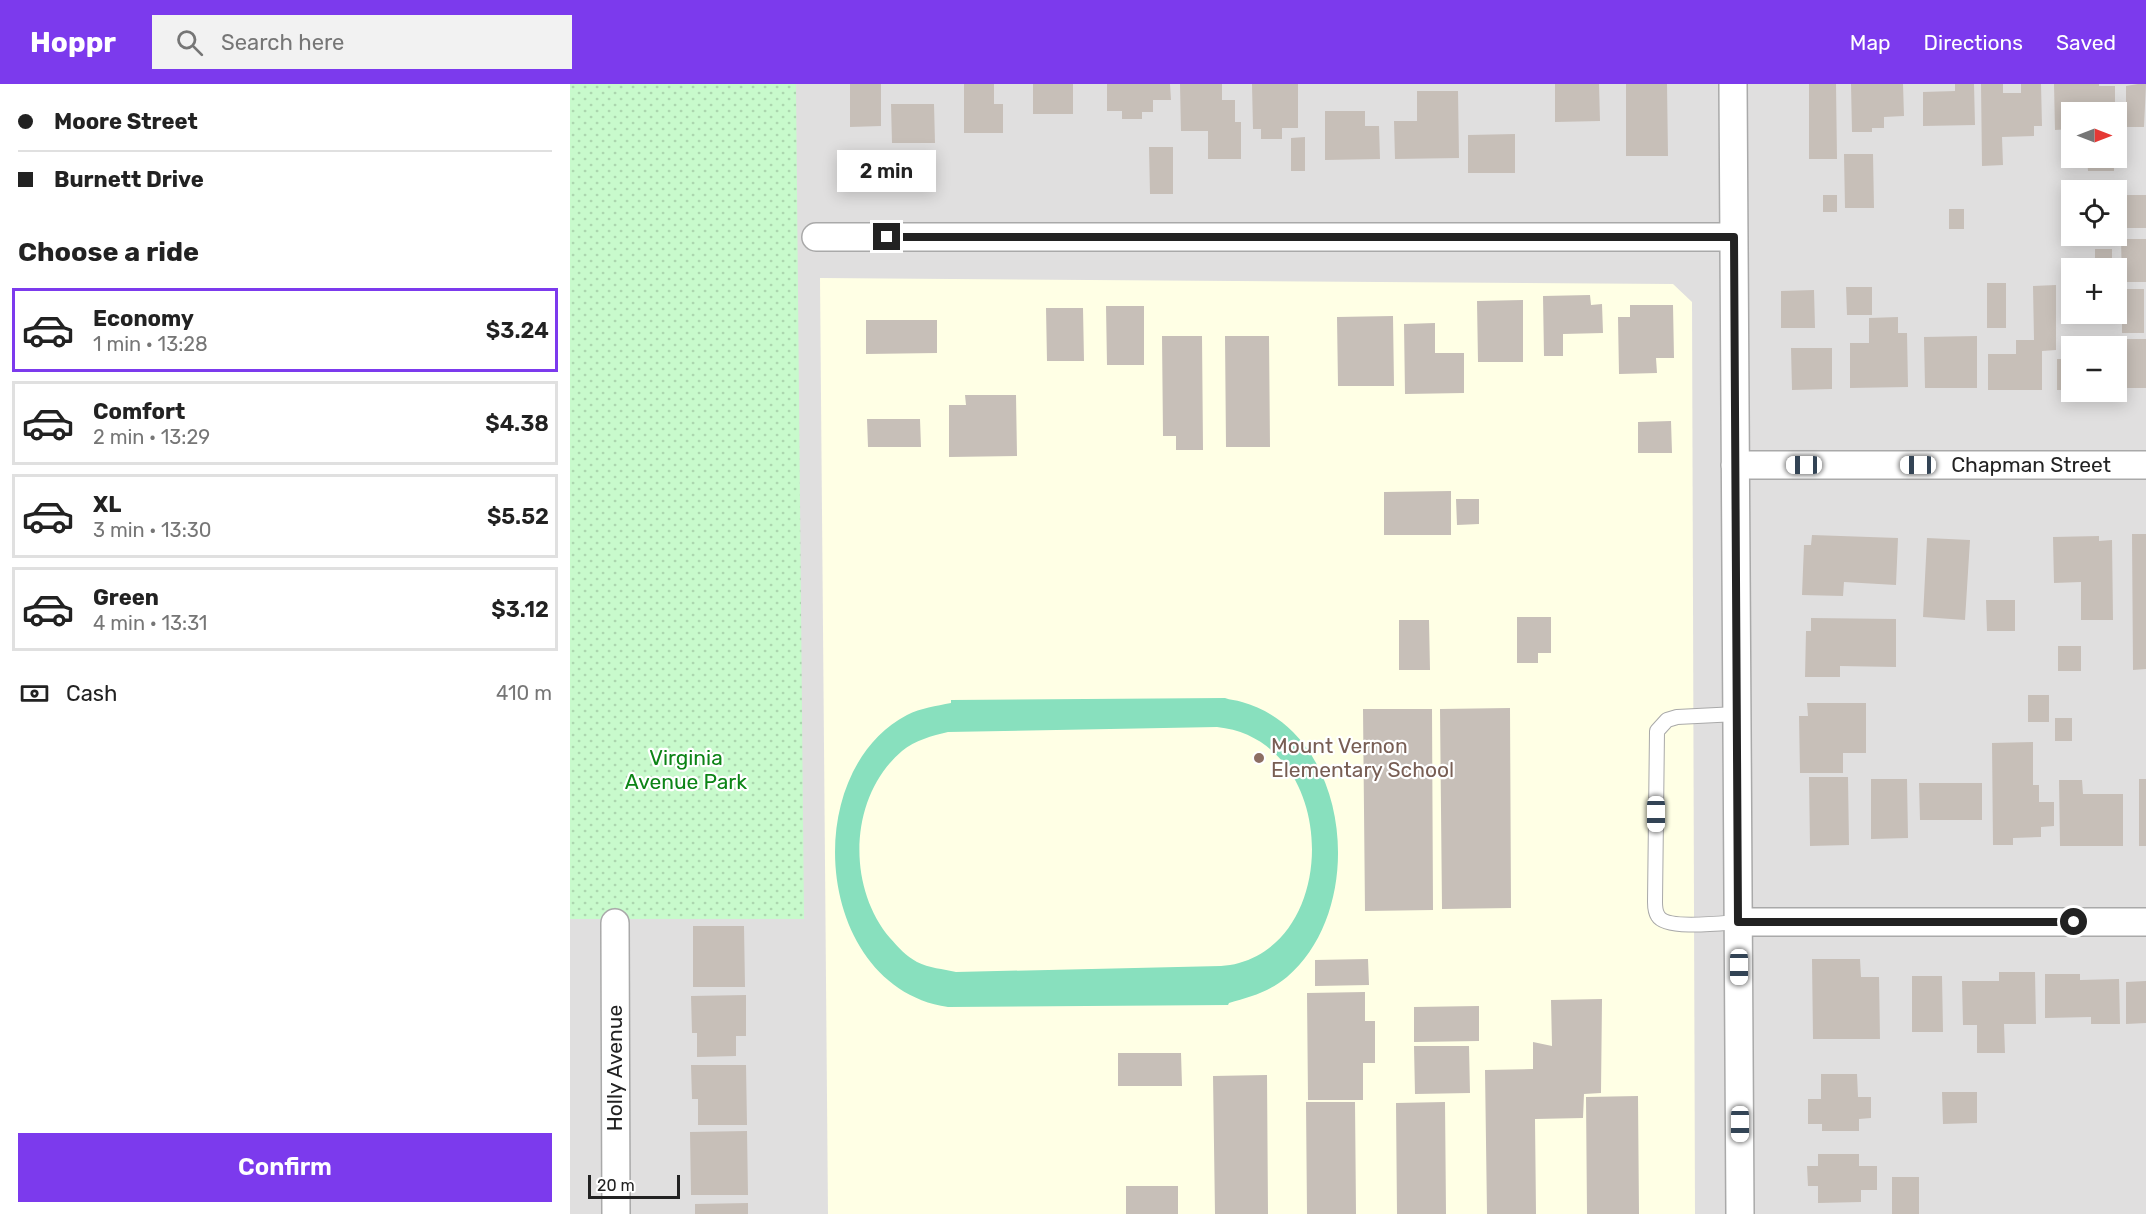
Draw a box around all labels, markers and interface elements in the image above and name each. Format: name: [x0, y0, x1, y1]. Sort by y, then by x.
search box: [152, 15, 572, 69]
text: Hoppr: [30, 26, 116, 59]
icon: search: [173, 26, 206, 59]
text: Search here: [221, 29, 344, 56]
text: Map: [1850, 30, 1891, 55]
text: Directions: [1924, 30, 2023, 55]
text: Saved: [2056, 30, 2116, 55]
north arrow: [2061, 102, 2127, 168]
map controls: [2061, 102, 2127, 402]
text: Moore Street: [54, 108, 198, 135]
callout: 2 min: [838, 150, 936, 192]
text: 2 min: [860, 159, 913, 183]
text: Burnett Drive: [54, 166, 204, 193]
button: locate: [2061, 180, 2127, 246]
route end: [873, 223, 900, 250]
text: Choose a ride: [18, 236, 199, 268]
button: +: [2061, 258, 2127, 324]
icon: car: [21, 303, 75, 357]
text: Economy: [93, 305, 194, 332]
text: $3.24: [486, 317, 549, 344]
text: 1 min · 13:28: [93, 332, 208, 356]
button: −: [2061, 336, 2127, 402]
icon: car: [21, 396, 75, 450]
text: Comfort: [93, 398, 185, 425]
text: $4.38: [485, 410, 549, 437]
text: 2 min · 13:29: [93, 425, 210, 449]
street label: Chapman Street: [1951, 452, 2111, 477]
car: [1786, 456, 1822, 474]
car: [1900, 456, 1936, 474]
icon: car: [21, 489, 75, 543]
text: XL: [93, 491, 121, 518]
text: $5.52: [487, 503, 549, 530]
text: 3 min · 13:30: [93, 518, 211, 542]
icon: car: [21, 582, 75, 636]
text: Green: [93, 584, 159, 611]
text: $3.12: [491, 596, 549, 623]
text: 4 min · 13:31: [93, 611, 207, 635]
icon: cash: [18, 677, 51, 710]
text: Cash: [66, 680, 117, 707]
text: 410 m: [496, 681, 552, 705]
place label: Mount Vernon Elementary School: [1271, 733, 1454, 782]
park label: Virginia Avenue Park: [625, 745, 747, 794]
marker: Mount Vernon Elementary School: [1252, 751, 1266, 765]
car: [1647, 796, 1665, 832]
route start: [2060, 908, 2087, 935]
car: [1730, 949, 1748, 985]
street label: Holly Avenue: [602, 1005, 627, 1131]
car: [1731, 1106, 1749, 1142]
button: Confirm: [18, 1133, 552, 1202]
scale bar: [588, 1172, 680, 1200]
text: 20 m: [597, 1176, 635, 1195]

